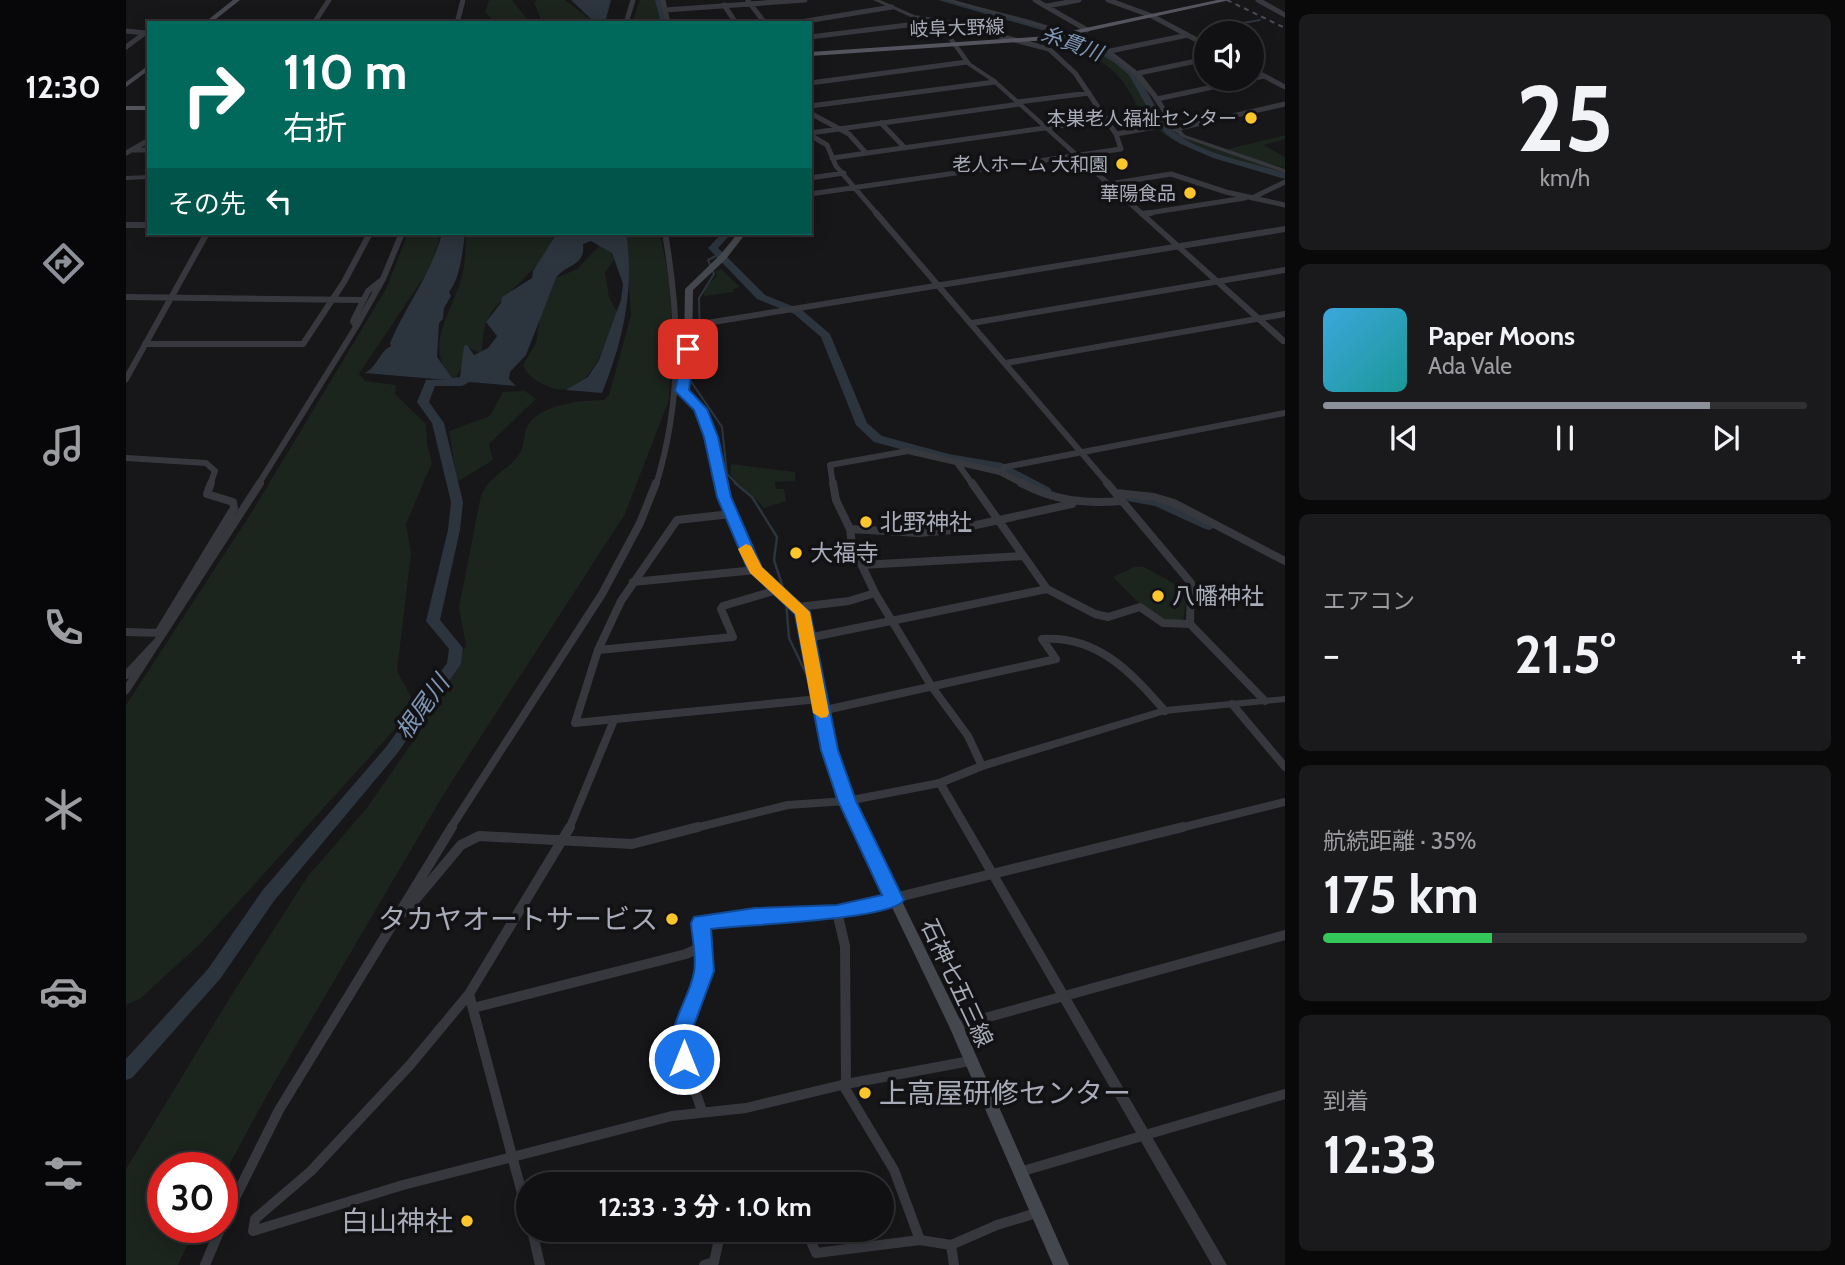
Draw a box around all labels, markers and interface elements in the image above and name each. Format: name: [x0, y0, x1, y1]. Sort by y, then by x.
street label: 岐阜大野線: [909, 15, 1005, 41]
water label: 糸貫川: [1038, 20, 1108, 66]
map controls: [1194, 21, 1264, 91]
button: sound: [1194, 21, 1264, 91]
text: 110 m: [283, 42, 407, 101]
icon: right: [168, 49, 259, 140]
text: 25: [1516, 63, 1614, 174]
text: 12:30: [25, 67, 101, 106]
place label: 本巣老人福祉センター: [1047, 107, 1237, 130]
text: 右折: [283, 108, 347, 147]
marker: 本巣老人福祉センター: [1243, 110, 1259, 126]
place label: 老人ホーム 大和園: [952, 153, 1108, 176]
marker: 老人ホーム 大和園: [1114, 156, 1130, 172]
text: km/h: [1540, 164, 1590, 192]
icon: left: [260, 182, 298, 220]
place label: 華陽食品: [1100, 182, 1176, 205]
marker: 華陽食品: [1182, 185, 1198, 201]
text: その先: [168, 188, 246, 220]
icon: directions: [39, 239, 88, 288]
pin: [658, 319, 718, 379]
text: Paper Moons: [1428, 320, 1575, 352]
icon: arrive: [669, 330, 707, 368]
text: Ada Vale: [1428, 352, 1512, 380]
icon: previous: [1385, 419, 1423, 457]
icon: pause: [1546, 419, 1584, 457]
icon: next: [1707, 419, 1745, 457]
icon: music: [39, 421, 88, 470]
place label: 北野神社: [880, 508, 972, 536]
marker: 北野神社: [858, 514, 874, 530]
place label: 大福寺: [810, 539, 879, 567]
marker: 大福寺: [788, 545, 804, 561]
place label: 八幡神社: [1172, 582, 1264, 610]
text: エアコン: [1323, 587, 1415, 615]
marker: 八幡神社: [1150, 588, 1166, 604]
icon: phone: [39, 603, 88, 652]
text: 21.5°: [1514, 623, 1616, 686]
text: −: [1323, 631, 1340, 678]
text: +: [1790, 631, 1807, 678]
water label: 根尾川: [389, 667, 457, 745]
icon: climate: [39, 785, 88, 834]
text: 航続距離 · 35%: [1323, 827, 1476, 855]
text: 175 km: [1323, 863, 1479, 926]
place label: タカヤオートサービス: [378, 902, 658, 936]
marker: タカヤオートサービス: [664, 911, 680, 927]
street label: 石神七五三線: [915, 915, 999, 1051]
icon: car: [39, 967, 88, 1016]
position arrow: [647, 1022, 721, 1096]
place label: 上高屋研修センター: [879, 1076, 1131, 1110]
marker: 上高屋研修センター: [857, 1085, 873, 1101]
text: 到着: [1323, 1087, 1369, 1115]
text: 12:33: [1323, 1123, 1437, 1186]
icon: filters: [39, 1149, 88, 1198]
speed limit sign: 30: [147, 1152, 238, 1243]
text: 12:33 · 3 分 · 1.0 km: [598, 1191, 812, 1223]
place label: 白山神社: [341, 1204, 453, 1238]
marker: 白山神社: [459, 1213, 475, 1229]

